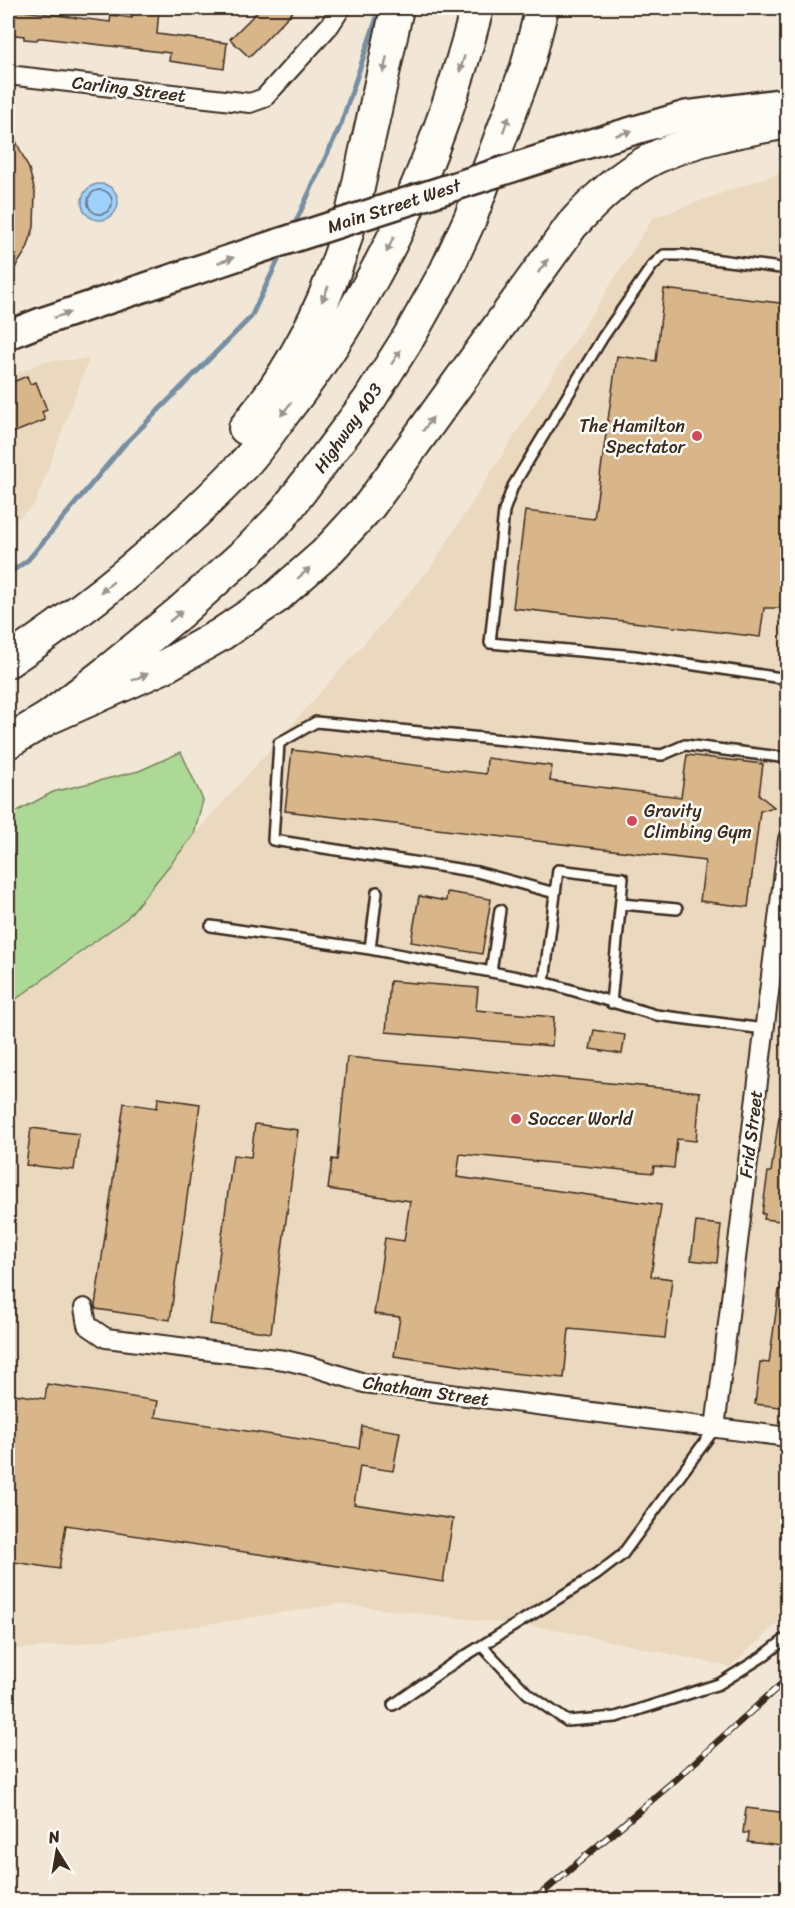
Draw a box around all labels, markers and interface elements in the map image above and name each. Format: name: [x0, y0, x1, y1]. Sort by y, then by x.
one-way arrow: [380, 55, 389, 74]
one-way arrow: [457, 55, 467, 73]
street label: Carling Street: [70, 66, 188, 112]
one-way arrow: [502, 115, 512, 133]
one-way arrow: [615, 128, 633, 137]
street label: Main Street West: [323, 169, 466, 243]
one-way arrow: [386, 236, 395, 253]
one-way arrow: [217, 255, 235, 264]
one-way arrow: [537, 258, 549, 274]
one-way arrow: [320, 285, 330, 303]
one-way arrow: [53, 309, 71, 319]
one-way arrow: [391, 348, 402, 365]
street label: Highway 403: [305, 376, 391, 480]
one-way arrow: [281, 402, 293, 417]
place label: The Hamilton Spectator: [579, 410, 687, 463]
one-way arrow: [422, 416, 434, 431]
marker: The Hamilton Spectator: [690, 429, 704, 443]
one-way arrow: [296, 567, 311, 580]
one-way arrow: [99, 581, 115, 594]
one-way arrow: [168, 609, 184, 622]
one-way arrow: [131, 672, 149, 681]
place label: Gravity Climbing Gym: [644, 795, 752, 848]
marker: Gravity Climbing Gym: [625, 814, 639, 828]
street label: Frid Street: [730, 1088, 772, 1180]
place label: Soccer World: [528, 1103, 634, 1135]
marker: Soccer World: [509, 1112, 523, 1126]
street label: Chatham Street: [361, 1366, 491, 1416]
north arrow: [27, 1821, 87, 1881]
text: N: [45, 1821, 63, 1852]

